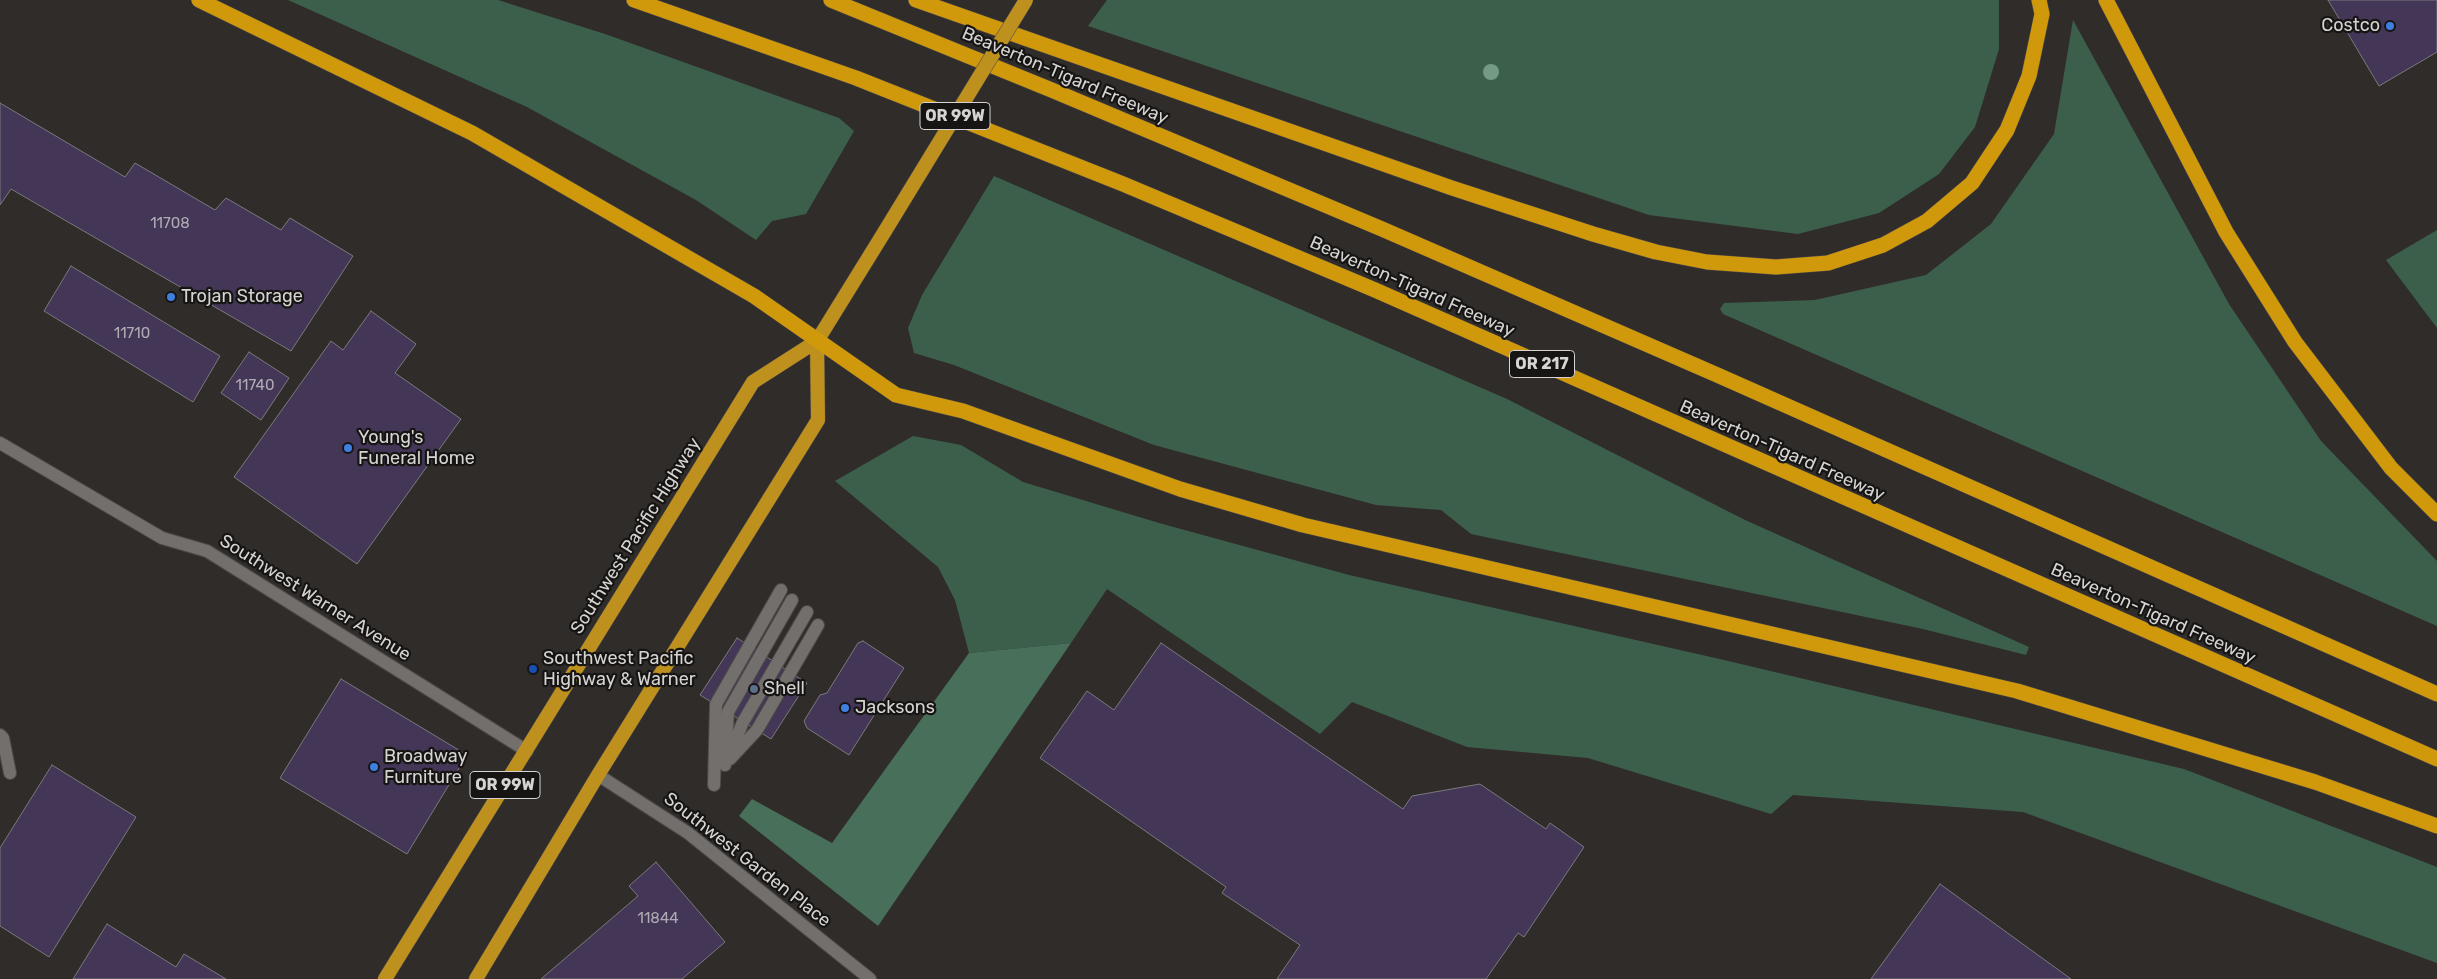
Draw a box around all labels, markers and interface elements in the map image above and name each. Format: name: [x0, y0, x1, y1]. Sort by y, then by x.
place label: Costco: [2321, 15, 2380, 37]
marker: Costco: [2384, 20, 2396, 32]
street label: Beaverton-Tigard Freeway: [959, 23, 1171, 129]
road number: OR 99W: [920, 102, 990, 130]
house number: 11708: [150, 215, 190, 233]
street label: Beaverton-Tigard Freeway: [1306, 232, 1518, 342]
place label: Trojan Storage: [181, 286, 303, 308]
marker: Trojan Storage: [165, 291, 177, 303]
house number: 11710: [114, 325, 150, 343]
road number: OR 217: [1510, 350, 1574, 378]
house number: 11740: [236, 377, 274, 395]
street label: Beaverton-Tigard Freeway: [1676, 396, 1888, 506]
place label: Young's Funeral Home: [358, 427, 475, 469]
street label: Southwest Pacific Highway: [567, 434, 705, 638]
marker: Young's Funeral Home: [342, 442, 354, 454]
street label: Southwest Warner Avenue: [215, 530, 415, 666]
street label: Beaverton-Tigard Freeway: [2047, 559, 2259, 669]
place label: Southwest Pacific Highway & Warner: [543, 648, 696, 691]
marker: Southwest Pacific Highway & Warner: [527, 663, 539, 675]
place label: Shell: [764, 678, 805, 700]
marker: Shell: [748, 683, 760, 695]
place label: Jacksons: [855, 697, 935, 719]
marker: Jacksons: [839, 702, 851, 714]
place label: Broadway Furniture: [384, 746, 467, 789]
marker: Broadway Furniture: [368, 761, 380, 773]
road number: OR 99W: [470, 772, 540, 798]
street label: Southwest Garden Place: [659, 788, 835, 932]
house number: 11844: [637, 910, 679, 928]

